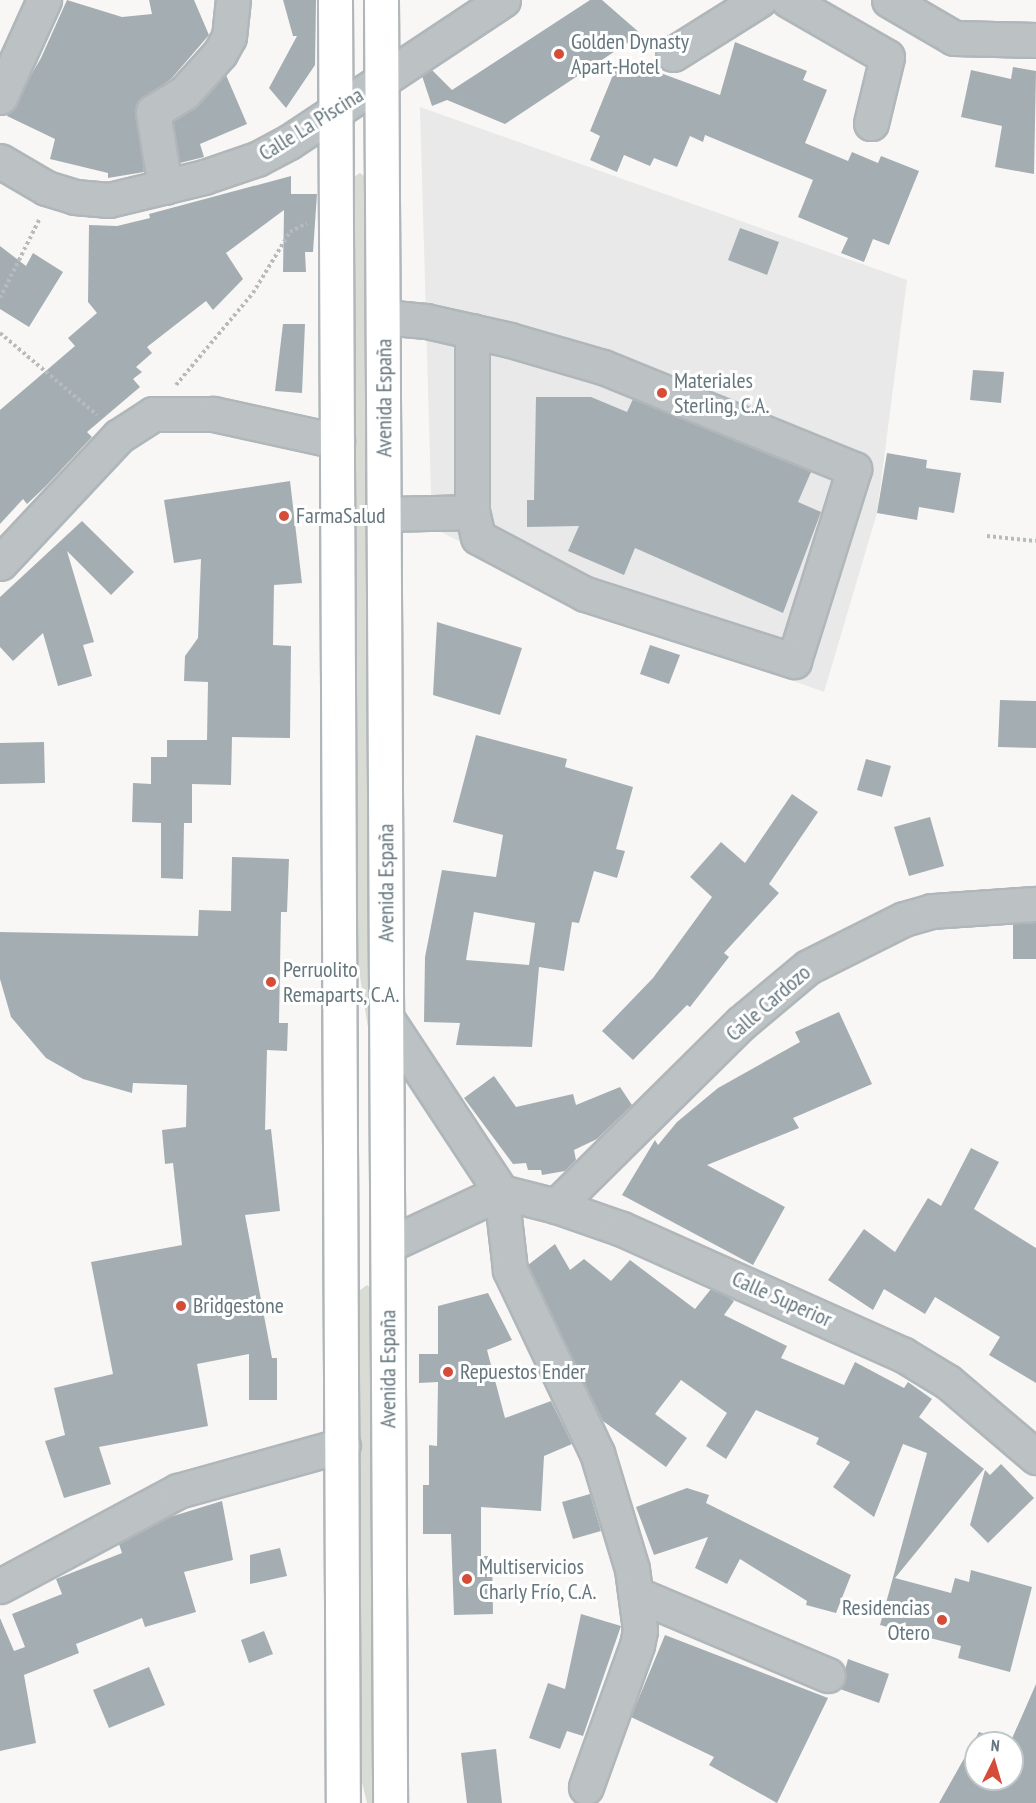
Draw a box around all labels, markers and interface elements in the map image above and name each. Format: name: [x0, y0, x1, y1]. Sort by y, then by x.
place label: Golden Dynasty Apart-Hotel: [571, 28, 689, 80]
marker: Golden Dynasty Apart-Hotel: [552, 47, 566, 61]
street label: Calle La Piscina: [254, 82, 368, 166]
street label: Avenida España: [371, 339, 397, 457]
place label: Materiales Sterling, C.A.: [674, 367, 771, 418]
marker: Materiales Sterling, C.A.: [655, 386, 669, 400]
place label: FarmaSalud: [296, 503, 385, 529]
marker: FarmaSalud: [277, 509, 291, 523]
street label: Avenida España: [373, 824, 399, 942]
place label: Perruolito Remaparts, C.A.: [283, 956, 401, 1008]
street label: Calle Cardozo: [720, 959, 816, 1047]
marker: Perruolito Remaparts, C.A.: [264, 975, 278, 989]
street label: Calle Superior: [728, 1265, 836, 1333]
place label: Bridgestone: [193, 1293, 284, 1319]
marker: Bridgestone: [174, 1299, 188, 1313]
street label: Avenida España: [375, 1310, 401, 1428]
place label: Repuestos Ender: [460, 1359, 586, 1385]
marker: Repuestos Ender: [441, 1365, 455, 1379]
place label: Multiservicios Charly Frío, C.A.: [479, 1553, 598, 1604]
marker: Multiservicios Charly Frío, C.A.: [460, 1572, 474, 1586]
place label: Residencias Otero: [842, 1594, 930, 1646]
marker: Residencias Otero: [935, 1613, 949, 1627]
north arrow: [964, 1731, 1024, 1791]
text: N: [990, 1735, 1001, 1755]

